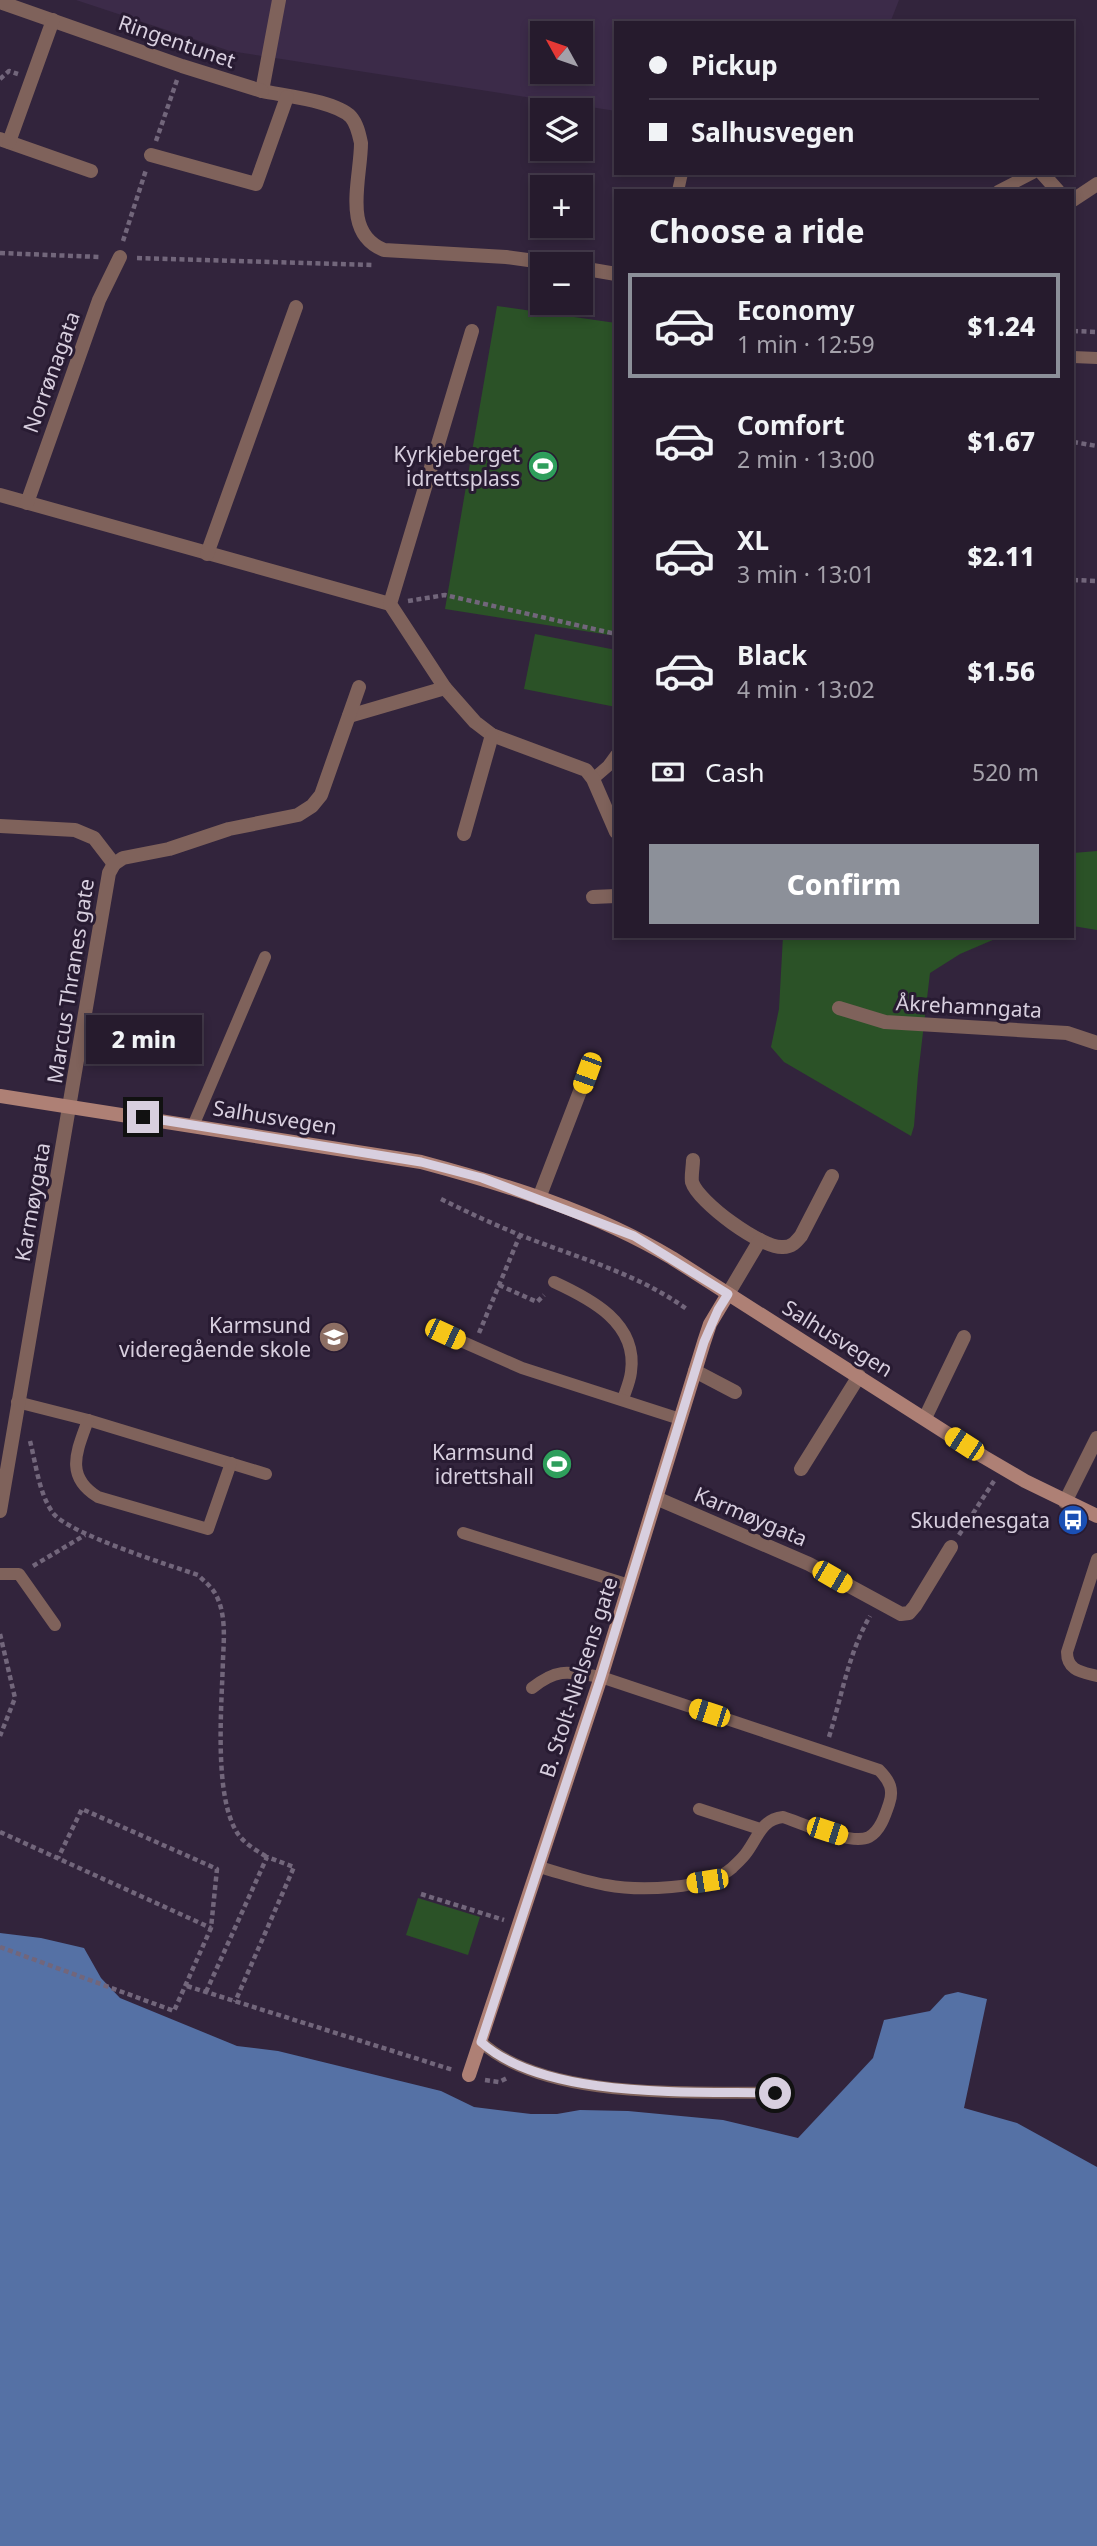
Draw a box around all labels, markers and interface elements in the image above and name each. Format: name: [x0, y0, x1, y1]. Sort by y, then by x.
street label: Ringentunet: [115, 8, 240, 74]
north arrow: [530, 21, 593, 84]
map controls: [530, 21, 593, 315]
text: Pickup: [691, 47, 778, 83]
button: layers: [530, 98, 593, 161]
text: Salhusvegen: [691, 114, 855, 150]
button: +: [530, 175, 593, 238]
text: Choose a ride: [649, 209, 865, 252]
button: −: [530, 252, 593, 315]
text: Economy: [737, 292, 855, 328]
icon: car: [653, 294, 716, 357]
street label: Norrønagata: [16, 307, 86, 437]
text: $1.24: [968, 308, 1035, 344]
text: 1 min · 12:59: [737, 328, 875, 360]
text: Comfort: [737, 407, 845, 443]
icon: car: [653, 409, 716, 472]
text: $1.67: [968, 423, 1035, 459]
place label: Kyrkjeberget idrettsplass: [394, 440, 520, 492]
text: 2 min · 13:00: [737, 443, 875, 475]
sports icon: Kyrkjeberget idrettsplass: [526, 449, 560, 483]
text: XL: [737, 522, 769, 558]
icon: car: [653, 524, 716, 587]
text: $2.11: [968, 538, 1035, 574]
text: 3 min · 13:01: [737, 558, 875, 590]
text: Black: [737, 637, 807, 673]
icon: car: [653, 639, 716, 702]
text: $1.56: [968, 653, 1035, 689]
text: 4 min · 13:02: [737, 673, 875, 705]
icon: cash: [649, 753, 687, 791]
text: Cash: [705, 754, 765, 790]
text: 520 m: [972, 756, 1039, 788]
button: Confirm: [649, 844, 1039, 924]
street label: Marcus Thranes gate: [40, 877, 100, 1085]
street label: Åkrehamngata: [895, 988, 1043, 1024]
callout: 2 min: [85, 1016, 201, 1064]
text: 2 min: [112, 1023, 176, 1055]
car: [570, 1050, 605, 1096]
street label: Salhusvegen: [211, 1093, 339, 1141]
route end: [127, 1101, 159, 1133]
street label: Karmøygata: [8, 1140, 56, 1264]
street label: Salhusvegen: [778, 1293, 898, 1383]
place label: Karmsund videregående skole: [119, 1311, 311, 1363]
car: [422, 1316, 469, 1352]
school or university icon: Karmsund videregående skole: [317, 1320, 351, 1354]
car: [941, 1424, 988, 1464]
place label: Karmsund idrettshall: [432, 1438, 534, 1490]
sports icon: Karmsund idrettshall: [540, 1447, 574, 1481]
street label: Karmøygata: [690, 1480, 812, 1552]
bus stop icon: Skudenesgata: [1056, 1503, 1090, 1537]
place label: Skudenesgata: [911, 1506, 1050, 1534]
car: [809, 1557, 856, 1597]
street label: B. Stolt-Nielsens gate: [532, 1573, 624, 1781]
car: [686, 1697, 733, 1729]
car: [804, 1815, 851, 1847]
car: [685, 1867, 730, 1895]
route start: [759, 2077, 791, 2109]

